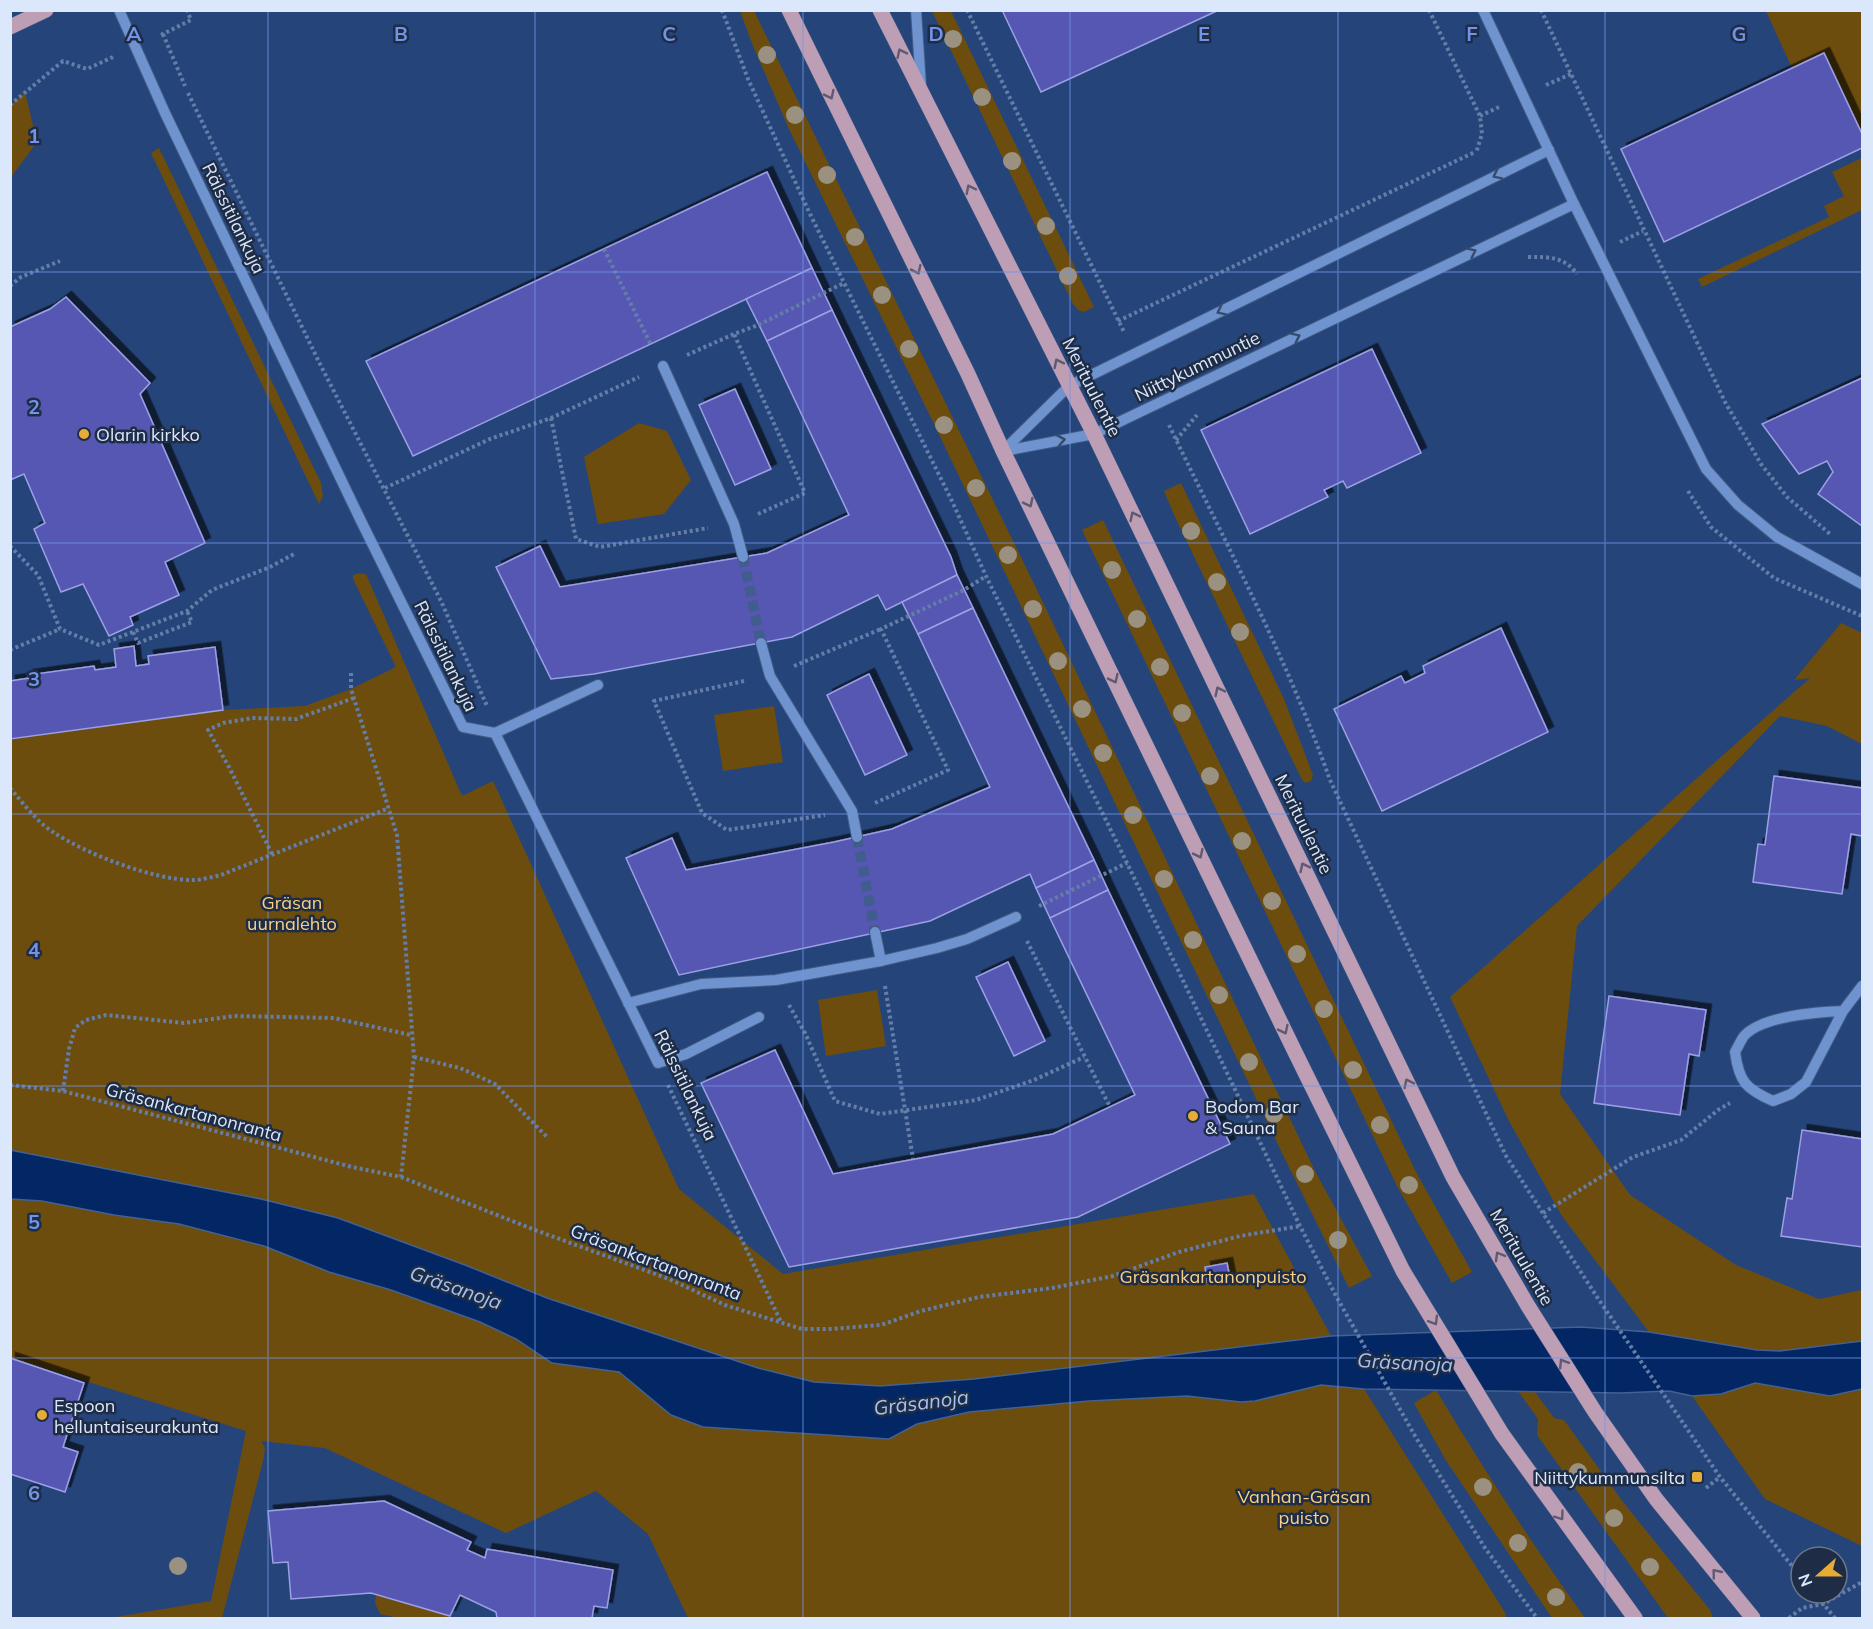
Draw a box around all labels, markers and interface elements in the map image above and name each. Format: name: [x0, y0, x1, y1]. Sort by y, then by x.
text: A: [127, 21, 142, 46]
text: B: [394, 21, 408, 46]
text: C: [662, 21, 676, 46]
text: D: [928, 21, 944, 46]
text: E: [1198, 21, 1210, 46]
text: F: [1466, 21, 1478, 46]
text: G: [1732, 21, 1746, 46]
one-way arrow: [897, 48, 908, 59]
one-way arrow: [823, 88, 834, 99]
text: 1: [28, 123, 40, 148]
street label: Rälssitilankuja: [197, 159, 271, 277]
one-way arrow: [1492, 168, 1503, 180]
one-way arrow: [965, 185, 977, 196]
one-way arrow: [1466, 248, 1477, 260]
one-way arrow: [909, 263, 921, 274]
one-way arrow: [1216, 304, 1227, 316]
street label: Niittykummuntie: [1131, 326, 1263, 406]
one-way arrow: [1290, 332, 1301, 344]
street label: Merituulentie: [1057, 334, 1127, 440]
one-way arrow: [1054, 359, 1065, 370]
text: 2: [28, 394, 40, 419]
place label: Olarin kirkko: [96, 423, 200, 446]
marker: Olarin kirkko: [77, 427, 91, 441]
one-way arrow: [1056, 434, 1066, 447]
one-way arrow: [1022, 497, 1033, 508]
one-way arrow: [1129, 511, 1141, 522]
street label: Rälssitilankuja: [409, 597, 483, 715]
text: 3: [28, 666, 40, 691]
one-way arrow: [1107, 672, 1118, 683]
one-way arrow: [1214, 687, 1226, 698]
street label: Merituulentie: [1270, 770, 1338, 878]
one-way arrow: [1192, 848, 1203, 859]
one-way arrow: [1299, 862, 1311, 873]
park label: Gräsan uurnalehto: [247, 891, 337, 935]
text: 4: [28, 937, 40, 962]
one-way arrow: [1276, 1023, 1288, 1034]
street label: Rälssitilankuja: [649, 1026, 723, 1144]
street label: Gräsankartanonranta: [104, 1077, 284, 1147]
one-way arrow: [1404, 1079, 1415, 1090]
place label: Bodom Bar & Sauna: [1205, 1095, 1299, 1139]
marker: Bodom Bar & Sauna: [1186, 1109, 1200, 1123]
street label: Merituulentie: [1485, 1204, 1559, 1310]
text: 5: [28, 1209, 40, 1234]
street label: Gräsankartanonranta: [567, 1219, 745, 1305]
one-way arrow: [1494, 1251, 1506, 1262]
water label: Gräsanoja: [407, 1260, 505, 1314]
park label: Gräsankartanonpuisto: [1119, 1265, 1307, 1288]
one-way arrow: [1426, 1315, 1438, 1325]
water label: Gräsanoja: [1357, 1347, 1453, 1377]
one-way arrow: [1559, 1359, 1571, 1369]
water label: Gräsanoja: [872, 1384, 970, 1420]
place label: Espoon helluntaiseurakunta: [54, 1394, 219, 1438]
marker: Espoon helluntaiseurakunta: [35, 1408, 49, 1422]
place label: Niittykummunsilta: [1534, 1466, 1685, 1489]
marker: Niittykummunsilta: [1690, 1470, 1704, 1484]
text: 6: [28, 1480, 40, 1505]
park label: Vanhan-Gräsan puisto: [1237, 1485, 1371, 1529]
one-way arrow: [1553, 1509, 1564, 1520]
north arrow: [1789, 1545, 1849, 1605]
one-way arrow: [1713, 1569, 1724, 1580]
text: N: [1793, 1571, 1816, 1590]

